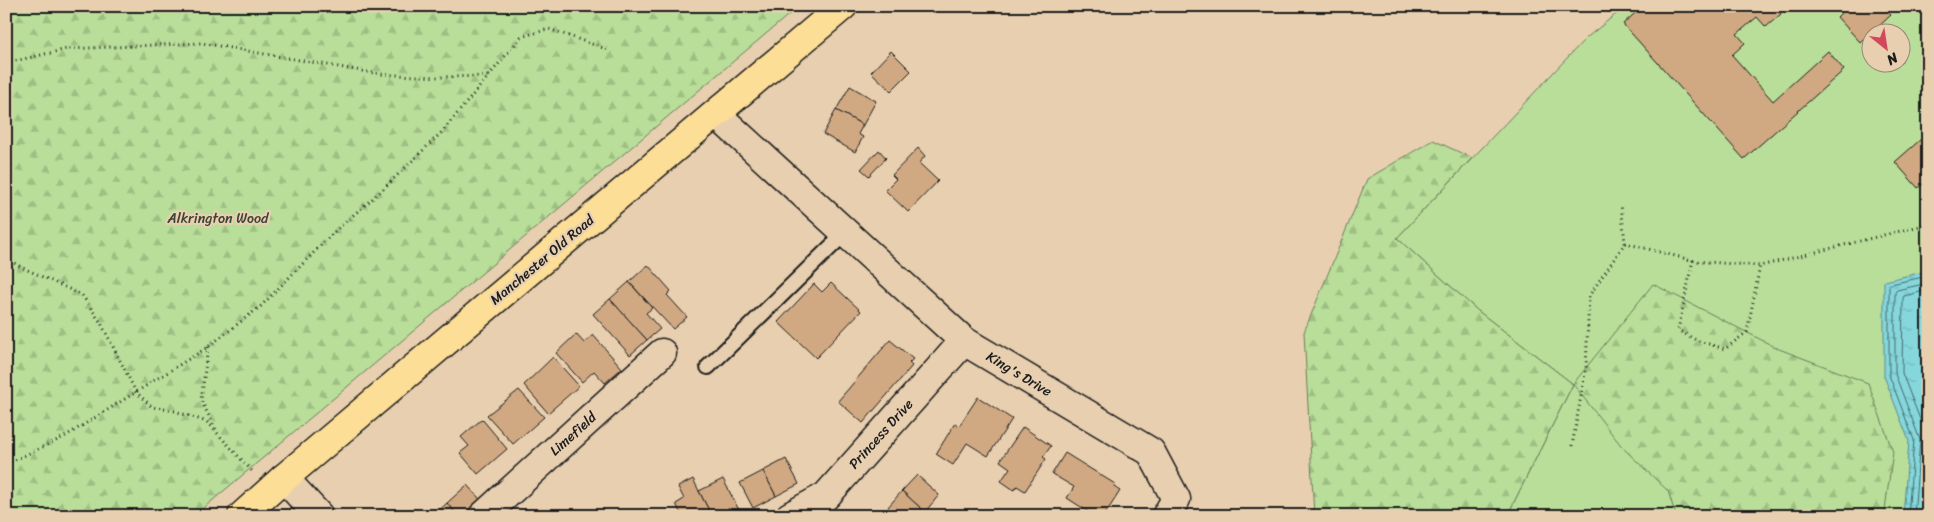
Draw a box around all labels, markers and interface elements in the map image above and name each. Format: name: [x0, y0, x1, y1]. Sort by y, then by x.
north arrow: [1862, 22, 1912, 72]
text: N: [1882, 45, 1904, 72]
park label: Alkrington Wood: [167, 206, 270, 231]
street label: Manchester Old Road: [484, 208, 601, 311]
street label: King's Drive: [981, 344, 1057, 404]
street label: Princess Drive: [842, 393, 920, 475]
street label: Limefield: [544, 405, 604, 462]

